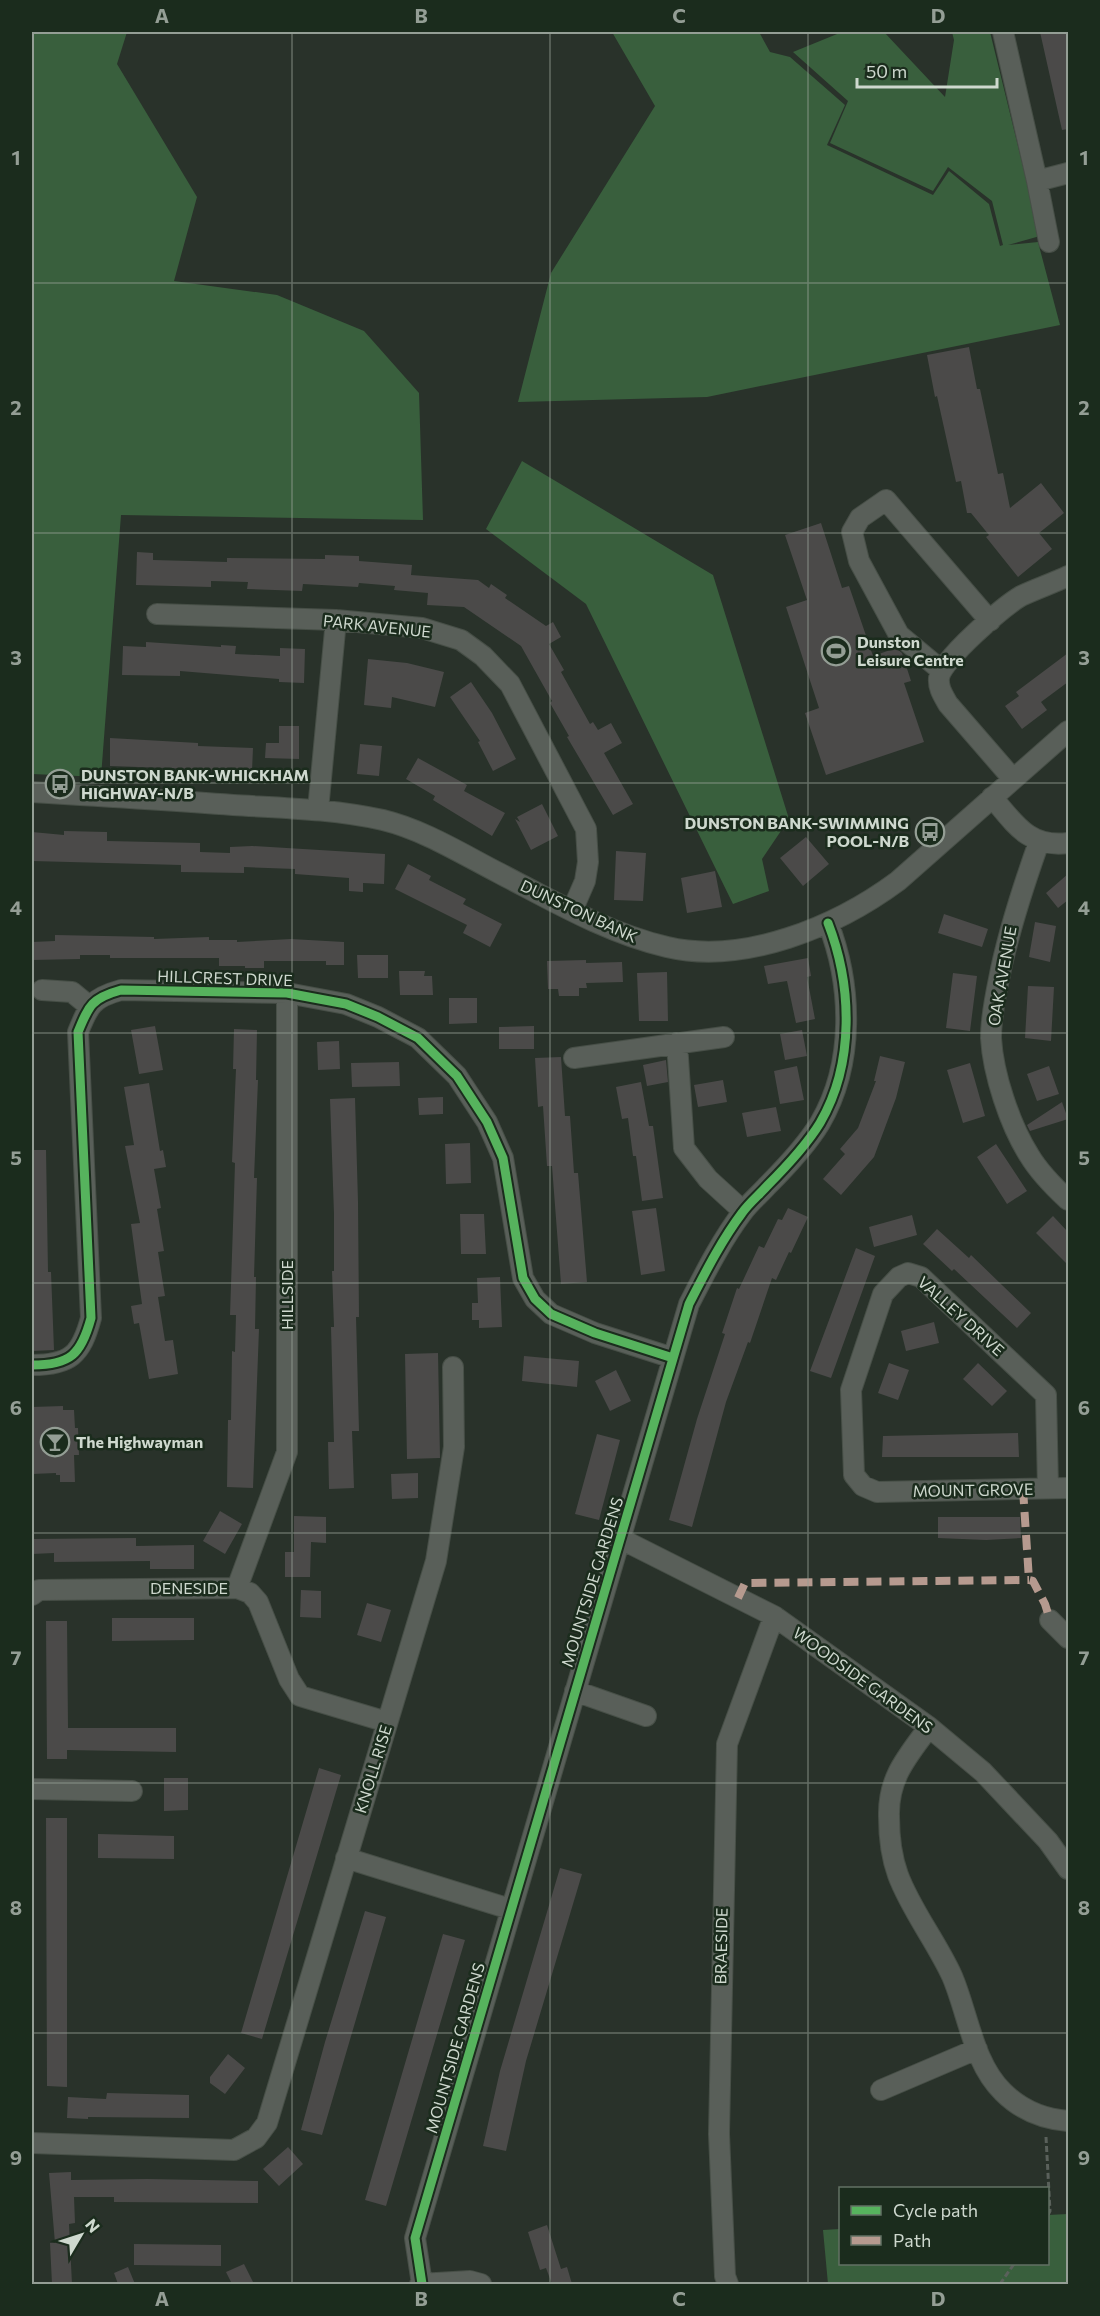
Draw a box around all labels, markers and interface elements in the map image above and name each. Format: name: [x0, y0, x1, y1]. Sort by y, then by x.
text: A: [155, 3, 169, 27]
text: B: [414, 3, 428, 27]
text: C: [672, 3, 686, 27]
text: D: [931, 3, 945, 27]
scale bar: [857, 51, 996, 89]
text: 50 m: [866, 60, 907, 82]
text: 1: [11, 145, 21, 169]
text: 1: [1079, 145, 1089, 169]
text: 2: [10, 395, 22, 419]
text: 2: [1078, 395, 1090, 419]
street label: PARK AVENUE: [322, 610, 432, 641]
place label: Dunston Leisure Centre: [857, 632, 964, 669]
sports icon: Dunston Leisure Centre: [820, 635, 852, 667]
text: 3: [10, 645, 22, 669]
text: 3: [1078, 645, 1090, 669]
place label: DUNSTON BANK-WHICKHAM HIGHWAY-N/B: [81, 765, 309, 802]
bus stop icon: DUNSTON BANK-WHICKHAM HIGHWAY-N/B: [44, 768, 76, 800]
place label: DUNSTON BANK-SWIMMING POOL-N/B: [685, 813, 909, 850]
bus stop icon: DUNSTON BANK-SWIMMING POOL-N/B: [914, 816, 946, 848]
street label: DUNSTON BANK: [518, 875, 641, 946]
text: 4: [10, 895, 22, 919]
text: 4: [1078, 895, 1090, 919]
street label: OAK AVENUE: [983, 925, 1020, 1027]
street label: HILLCREST DRIVE: [157, 966, 293, 989]
text: 5: [10, 1145, 22, 1169]
text: 5: [1078, 1145, 1090, 1169]
street label: HILLSIDE: [277, 1260, 296, 1330]
street label: VALLEY DRIVE: [914, 1272, 1008, 1359]
text: 6: [10, 1395, 22, 1419]
text: 6: [1078, 1395, 1090, 1419]
bar icon: The Highwayman: [39, 1426, 71, 1458]
place label: The Highwayman: [76, 1432, 203, 1451]
street label: MOUNT GROVE: [913, 1479, 1033, 1500]
street label: MOUNTSIDE GARDENS: [557, 1495, 626, 1669]
street label: DENESIDE: [150, 1578, 228, 1597]
street label: WOODSIDE GARDENS: [790, 1622, 937, 1737]
text: 7: [11, 1645, 22, 1669]
text: 7: [1079, 1645, 1090, 1669]
street label: KNOLL RISE: [350, 1722, 395, 1815]
text: 8: [10, 1895, 22, 1919]
text: 8: [1078, 1895, 1090, 1919]
street label: BRAESIDE: [710, 1907, 731, 1985]
street label: MOUNTSIDE GARDENS: [421, 1960, 488, 2135]
text: 9: [10, 2145, 22, 2169]
text: 9: [1078, 2145, 1090, 2169]
legend: [839, 2187, 1049, 2265]
text: Cycle path: [893, 2199, 978, 2221]
north arrow: [51, 2205, 111, 2265]
text: N: [82, 2215, 104, 2236]
text: Path: [893, 2229, 931, 2251]
text: A: [155, 2286, 169, 2310]
text: B: [414, 2286, 428, 2310]
text: C: [672, 2286, 686, 2310]
text: D: [931, 2286, 945, 2310]

